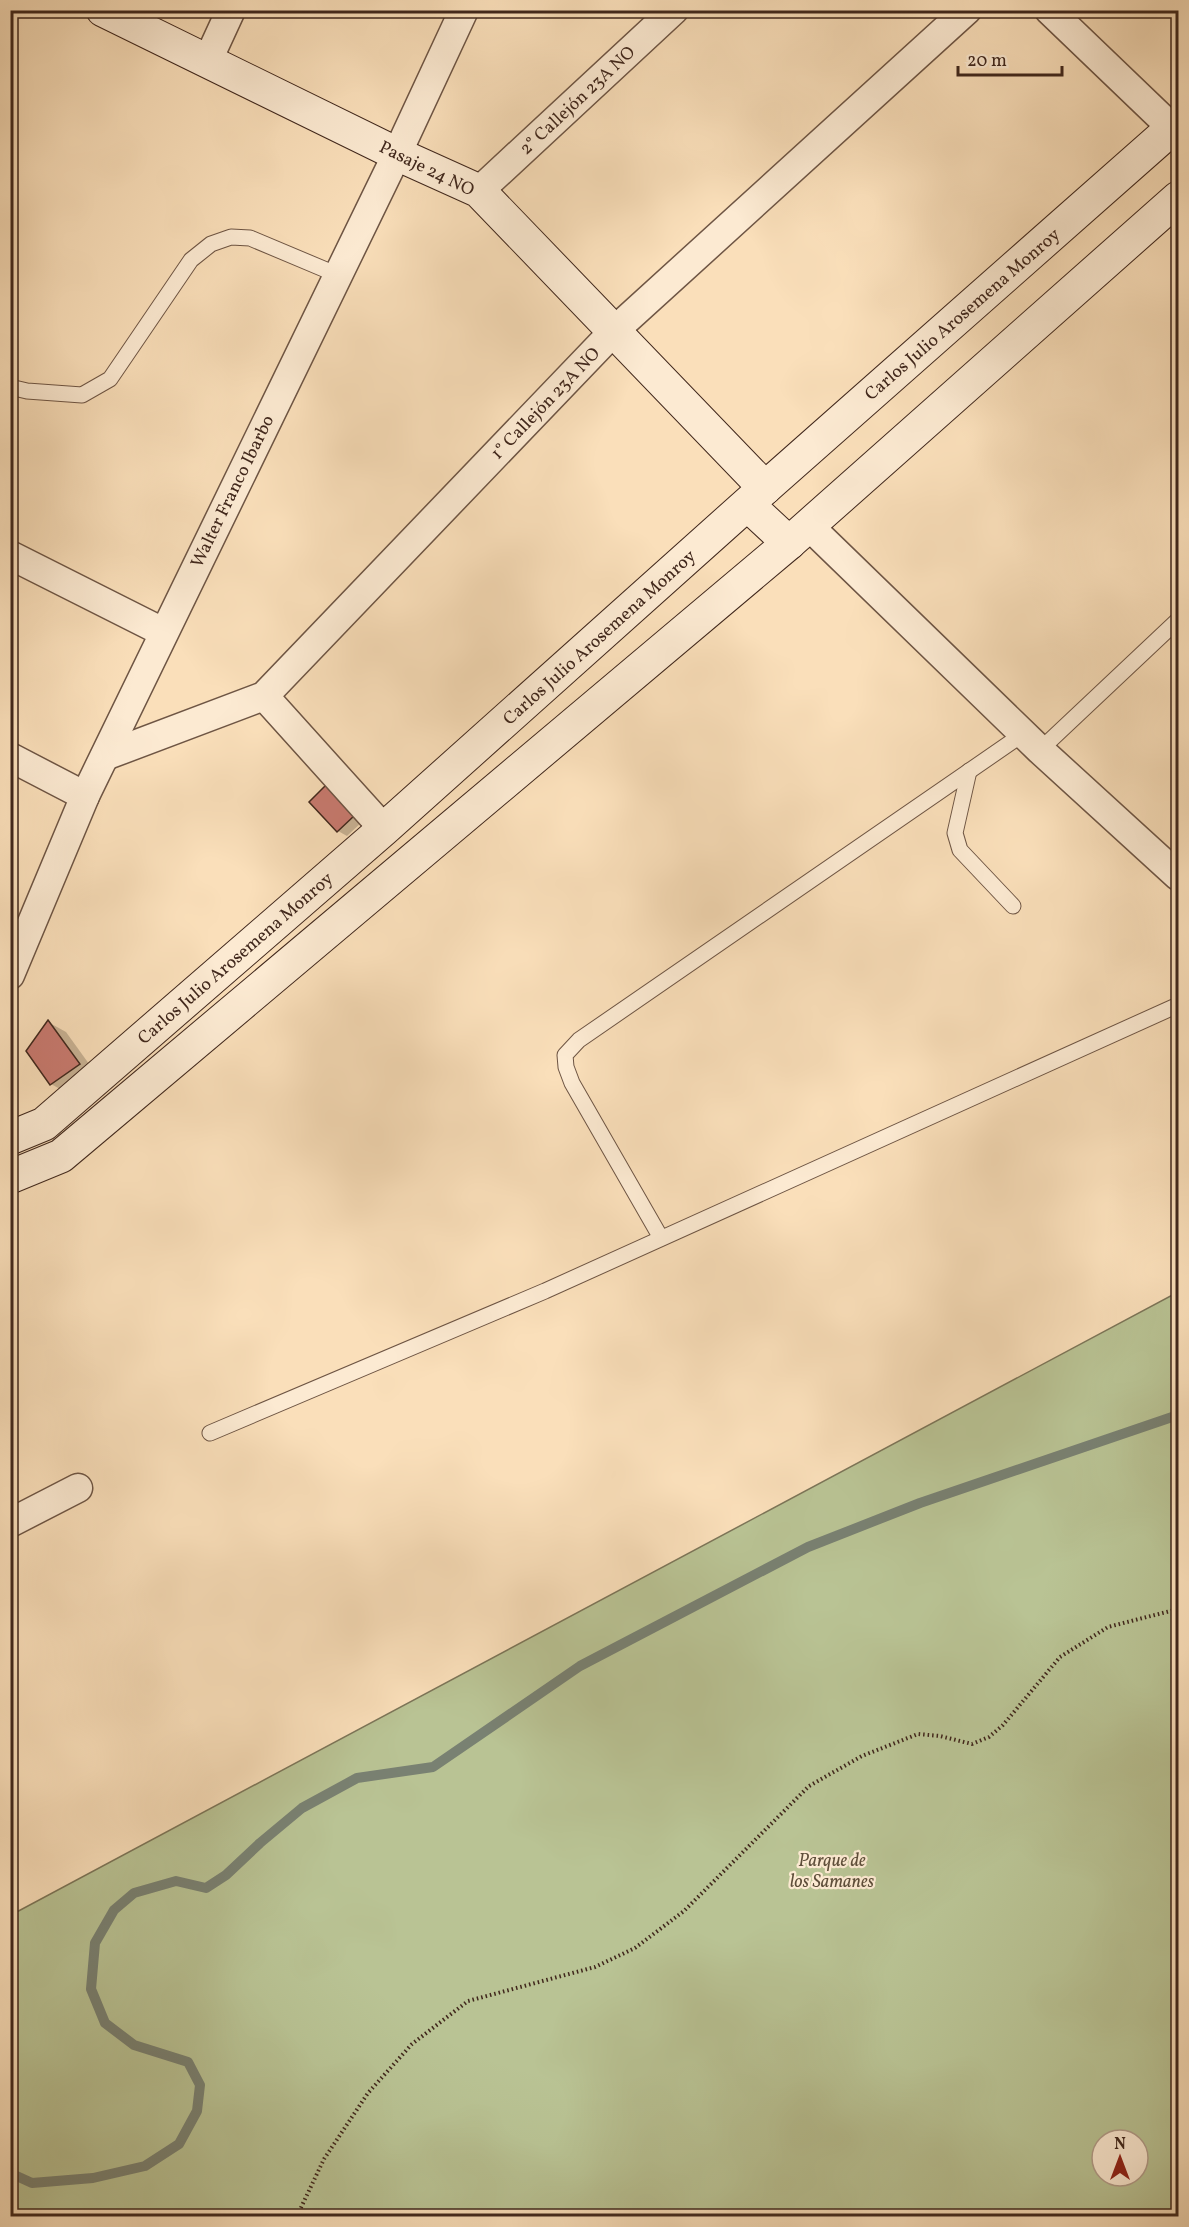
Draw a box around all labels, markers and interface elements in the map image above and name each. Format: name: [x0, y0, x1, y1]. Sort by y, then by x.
scale bar: [958, 39, 1062, 77]
street label: 2° Callejón 23A NO: [515, 41, 641, 161]
text: 20 m: [967, 49, 1007, 74]
street label: Pasaje 24 NO: [374, 135, 478, 203]
street label: Carlos Julio Arosemena Monroy: [860, 223, 1066, 407]
street label: 1° Callejón 23A NO: [486, 342, 606, 466]
street label: Walter Franco Ibarbo: [185, 411, 281, 572]
street label: Carlos Julio Arosemena Monroy: [498, 544, 702, 732]
street label: Carlos Julio Arosemena Monroy: [133, 867, 339, 1051]
park label: Parque de los Samanes: [790, 1849, 874, 1895]
north arrow: [1090, 2128, 1150, 2188]
text: N: [1114, 2134, 1126, 2156]

